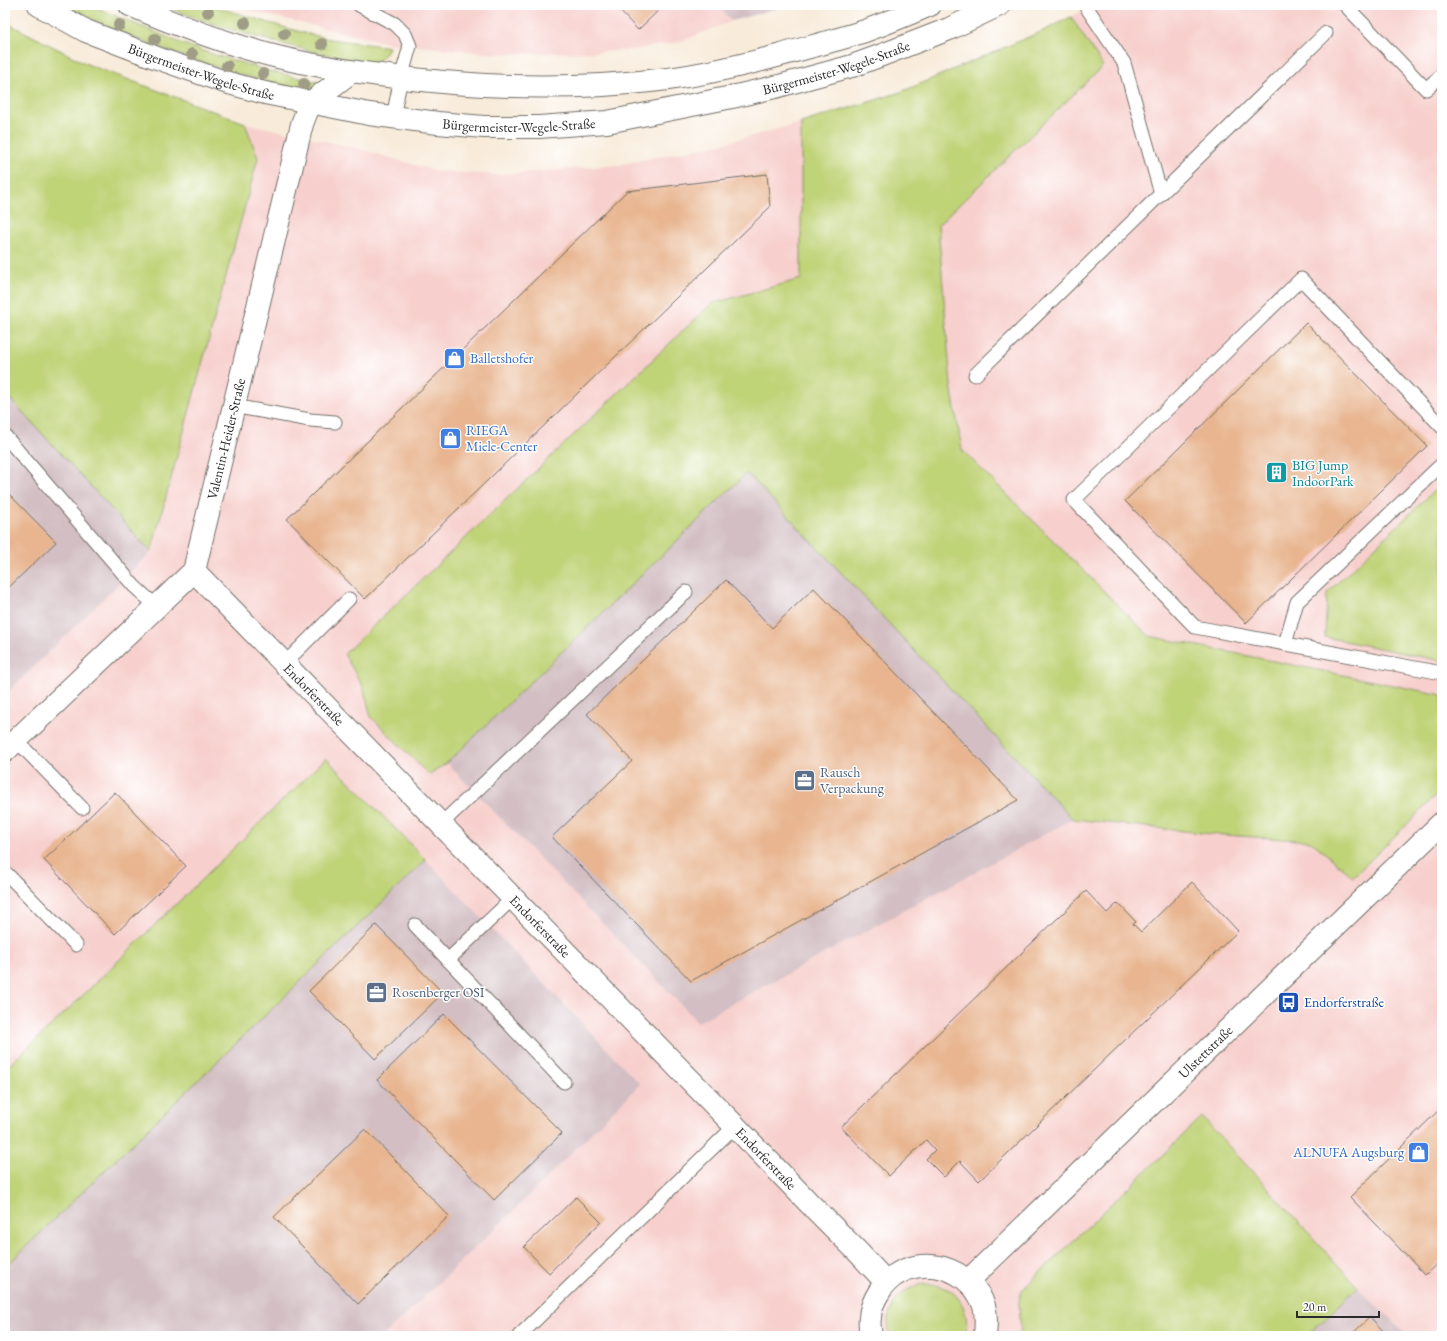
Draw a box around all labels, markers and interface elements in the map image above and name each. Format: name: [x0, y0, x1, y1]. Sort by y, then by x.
street label: Bürgermeister-Wegele-Straße: [761, 36, 913, 99]
street label: Bürgermeister-Wegele-Straße: [126, 39, 276, 104]
street label: Bürgermeister-Wegele-Straße: [442, 114, 597, 136]
shop icon: Balletshofer: [442, 345, 468, 371]
place label: Balletshofer: [470, 349, 534, 367]
street label: Valentin-Heider-Straße: [203, 376, 249, 501]
place label: RIEGA Miele-Center: [466, 421, 538, 455]
shop icon: RIEGA Miele-Center: [438, 425, 464, 451]
place label: BIG Jump IndoorPark: [1292, 456, 1354, 490]
building icon: BIG Jump IndoorPark: [1263, 460, 1289, 486]
street label: Endorferstraße: [280, 659, 349, 729]
place label: Rausch Verpackung: [820, 763, 885, 797]
office icon: Rausch Verpackung: [792, 767, 818, 793]
street label: Endorferstraße: [506, 891, 575, 961]
office icon: Rosenberger OSI: [363, 979, 389, 1005]
place label: Rosenberger OSI: [392, 983, 485, 1001]
bus stop icon: Endorferstraße: [1276, 989, 1302, 1015]
place label: Endorferstraße: [1304, 993, 1384, 1011]
street label: Ulstettstraße: [1174, 1021, 1237, 1082]
street label: Endorferstraße: [732, 1123, 801, 1194]
shop icon: ALNUFA Augsburg: [1406, 1139, 1432, 1165]
place label: ALNUFA Augsburg: [1292, 1143, 1405, 1161]
scale bar: [1297, 1293, 1379, 1319]
text: 20 m: [1303, 1299, 1327, 1315]

